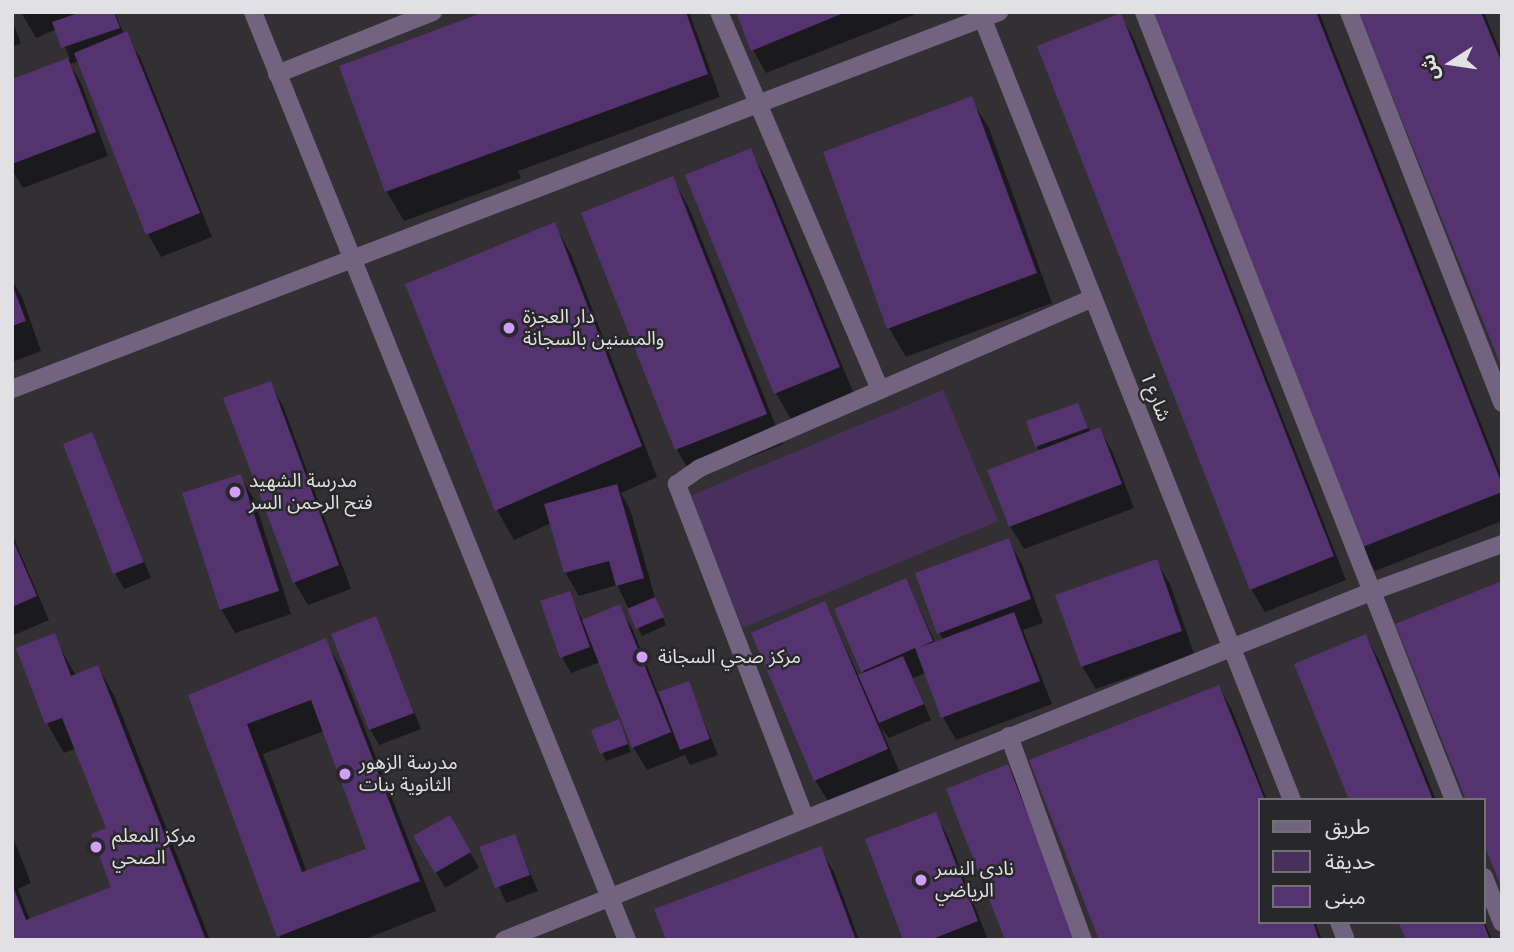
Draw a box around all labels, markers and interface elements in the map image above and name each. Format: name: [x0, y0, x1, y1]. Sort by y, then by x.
north arrow: [1416, 28, 1486, 98]
text: ش: [1414, 52, 1446, 83]
place label: دار العجزة والمسنين بالسجانة: [523, 306, 664, 350]
marker: دار العجزة والمسنين بالسجانة: [501, 320, 517, 336]
street label: شارع 1: [1136, 371, 1176, 425]
place label: مدرسة الشهيد فتح الرحمن السر: [249, 470, 372, 514]
marker: مدرسة الشهيد فتح الرحمن السر: [227, 484, 243, 500]
place label: مركز صحي السجانة: [658, 646, 801, 668]
marker: مركز صحي السجانة: [632, 647, 652, 667]
place label: مدرسة الزهور الثانوية بنات: [359, 752, 458, 796]
marker: مدرسة الزهور الثانوية بنات: [337, 766, 353, 782]
legend: [1258, 798, 1486, 924]
text: طريق: [1325, 812, 1370, 841]
place label: مركز المعلم الصحي: [112, 825, 196, 869]
marker: مركز المعلم الصحي: [86, 837, 106, 857]
text: حديقة: [1325, 847, 1375, 876]
place label: نادي النسر الرياضي: [935, 858, 1014, 902]
marker: نادي النسر الرياضي: [913, 872, 929, 888]
text: مبنى: [1325, 882, 1366, 911]

